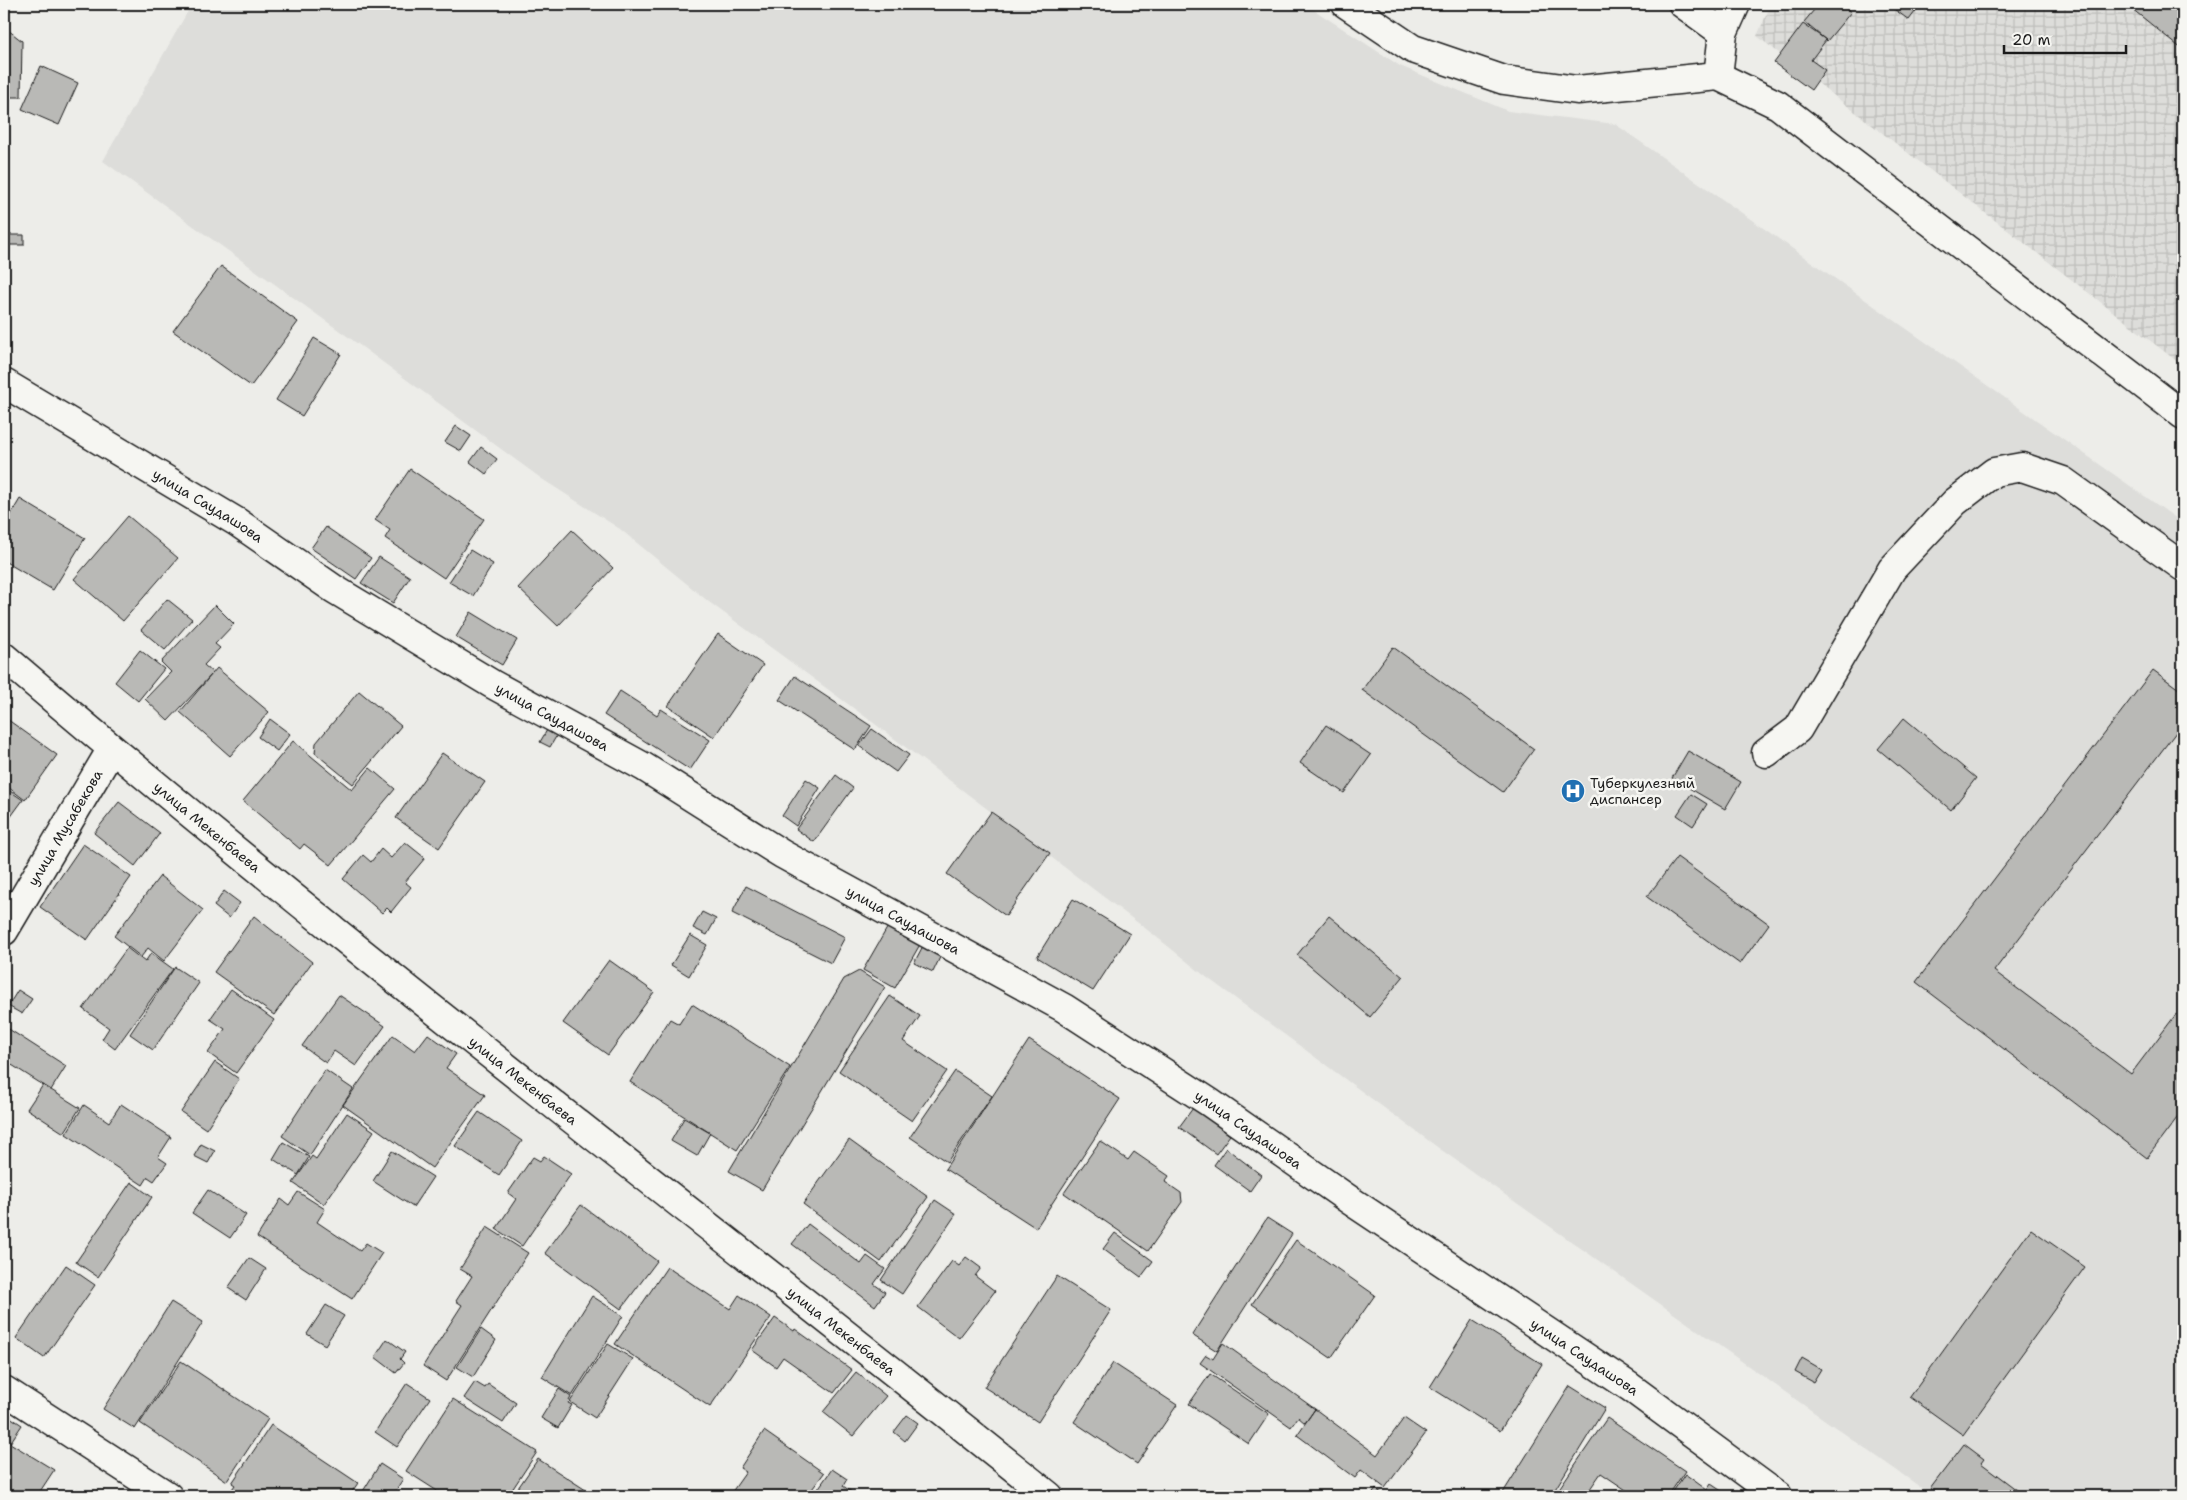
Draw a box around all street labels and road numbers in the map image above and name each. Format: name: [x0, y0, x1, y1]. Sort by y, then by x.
street label: улица Саудашова: [149, 465, 267, 547]
street label: улица Саудашова: [492, 679, 612, 755]
street label: улица Мусабекова: [24, 766, 107, 889]
street label: улица Мекенбаева: [150, 778, 265, 876]
street label: улица Саудашова: [843, 882, 963, 959]
street label: улица Мекенбаева: [465, 1032, 581, 1129]
street label: улица Саудашова: [1191, 1086, 1306, 1173]
street label: улица Мекенбаева: [784, 1283, 899, 1379]
street label: улица Саудашова: [1527, 1314, 1643, 1400]

